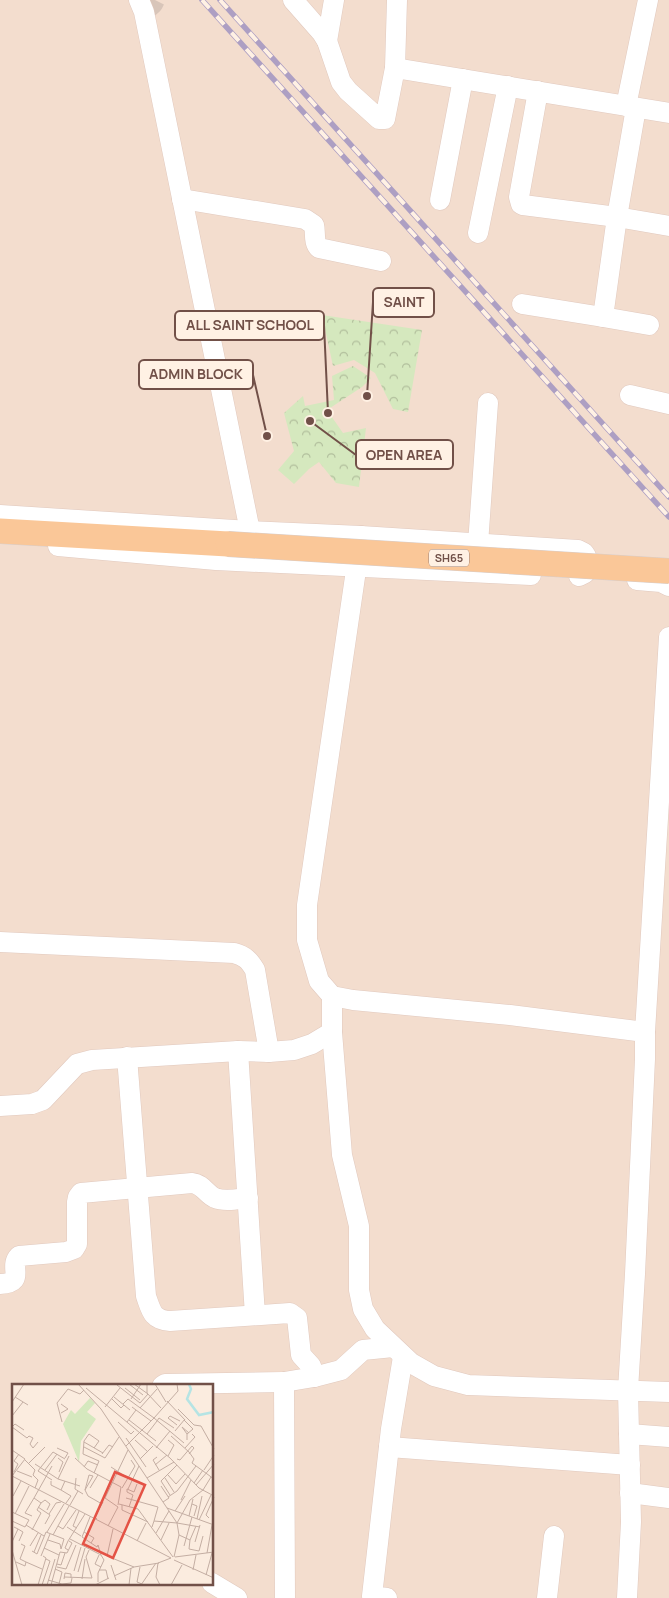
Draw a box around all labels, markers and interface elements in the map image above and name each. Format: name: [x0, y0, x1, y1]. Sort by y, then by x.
callout: SAINT: [373, 288, 434, 317]
text: SAINT: [383, 292, 425, 311]
callout: ALL SAINT SCHOOL: [175, 311, 324, 340]
text: ALL SAINT SCHOOL: [186, 315, 315, 334]
callout: ADMIN BLOCK: [139, 360, 253, 389]
text: ADMIN BLOCK: [149, 364, 244, 383]
callout: OPEN AREA: [356, 440, 453, 469]
text: OPEN AREA: [366, 445, 443, 464]
road number: SH65: [429, 550, 469, 566]
inset map: [12, 1384, 214, 1586]

